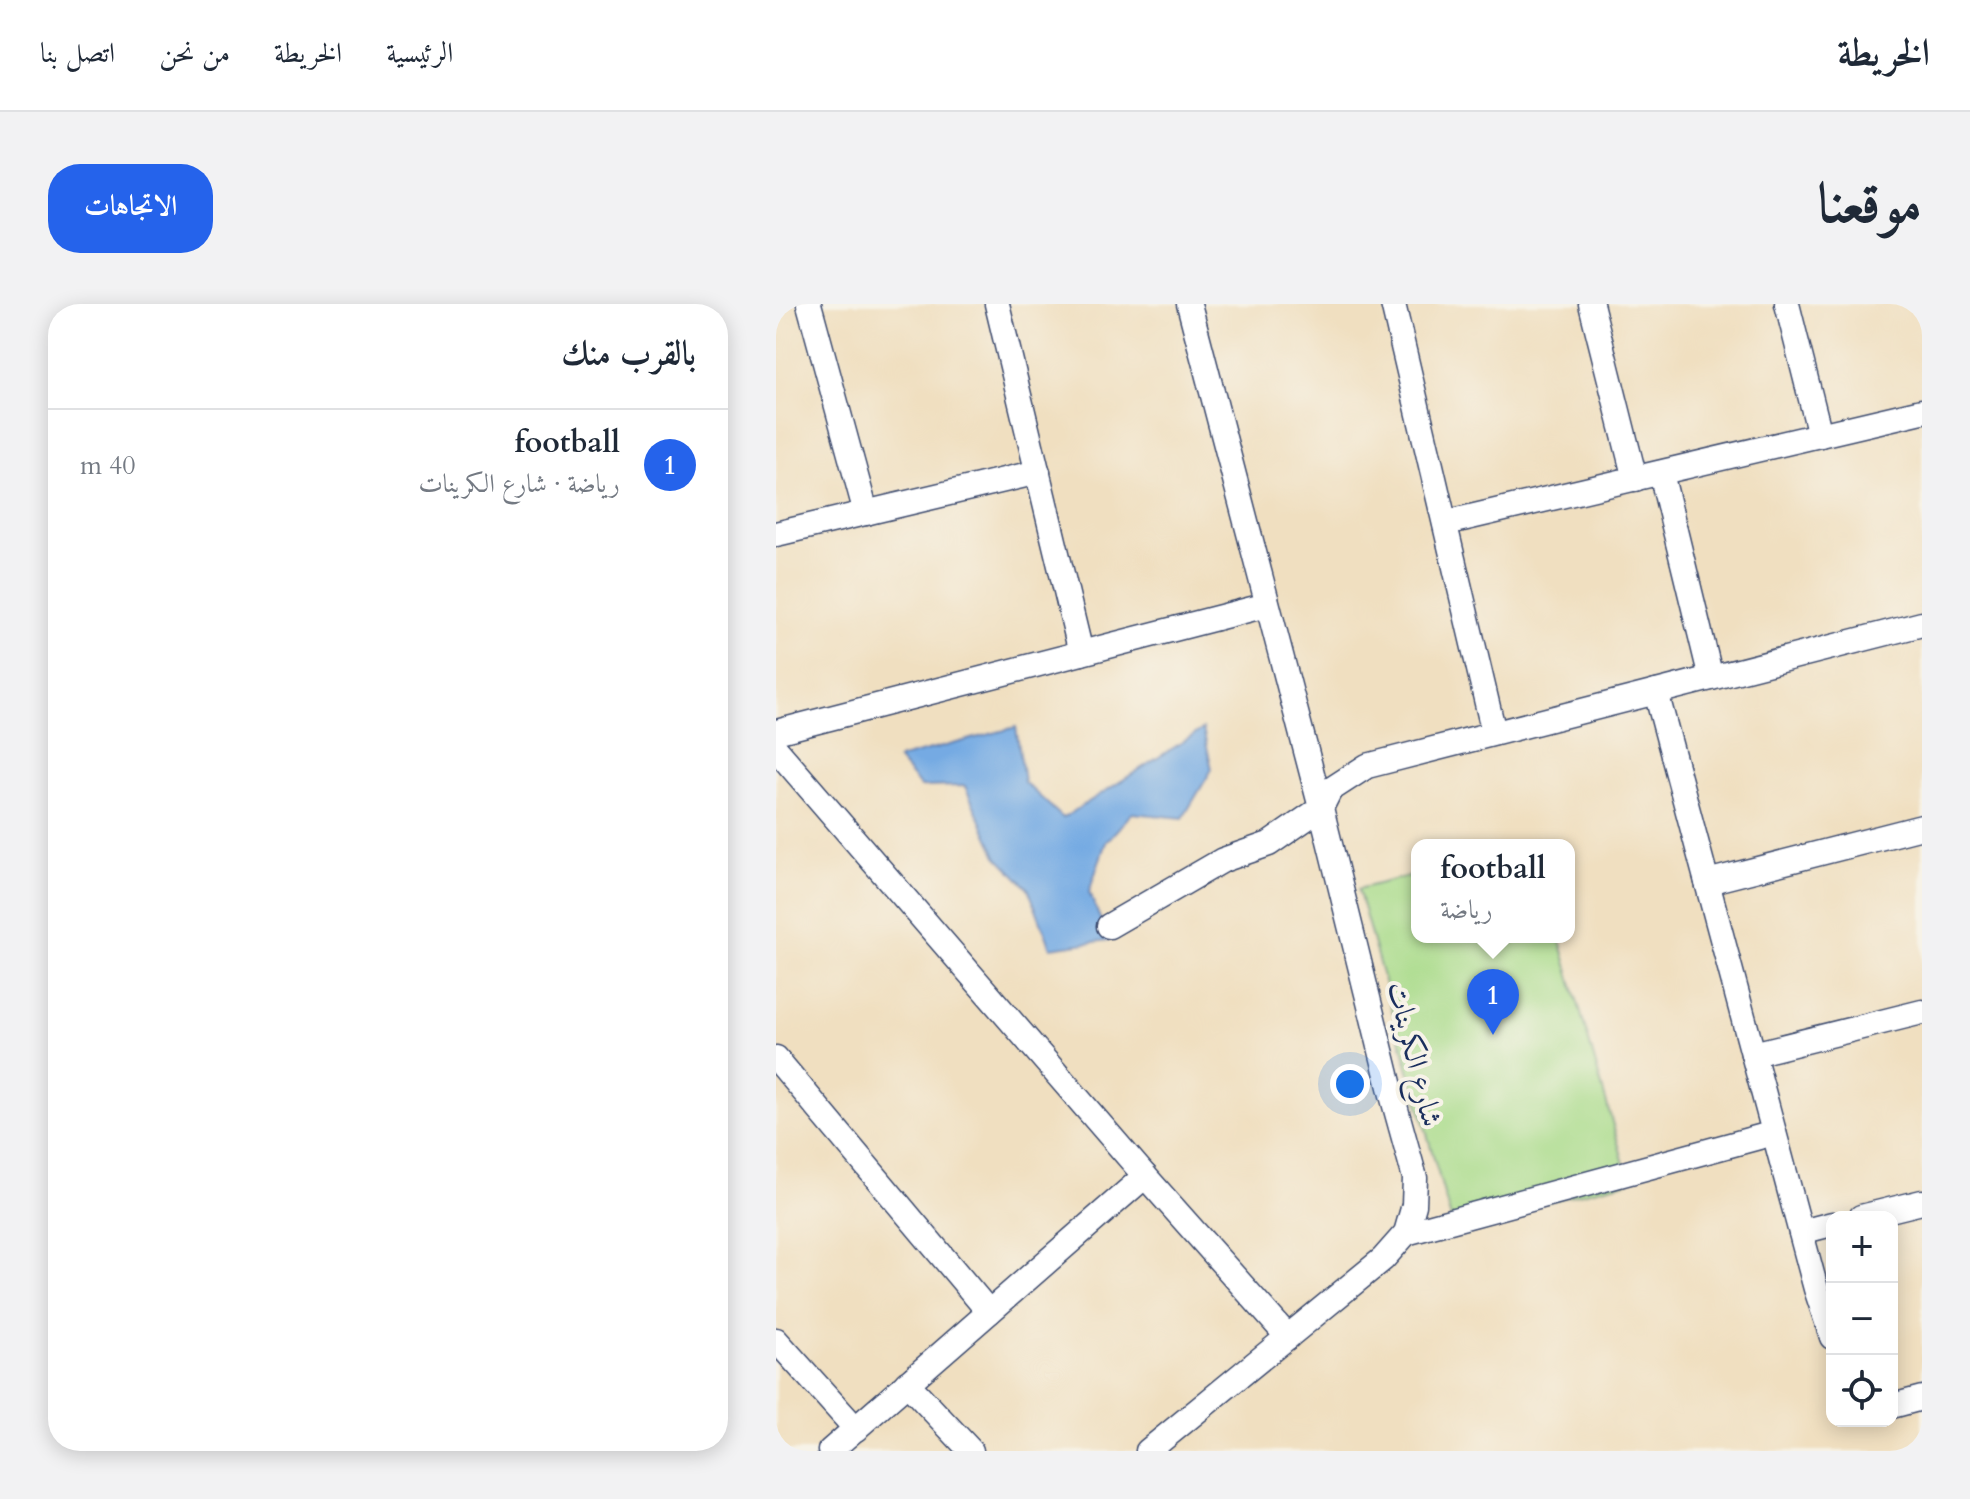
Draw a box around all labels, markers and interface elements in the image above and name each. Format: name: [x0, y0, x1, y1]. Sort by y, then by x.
text: الخريطة: [1838, 27, 1930, 79]
text: اتصل بنا: [40, 34, 115, 72]
text: من نحن: [159, 34, 230, 72]
text: الخريطة: [274, 34, 342, 72]
text: الرئيسية: [386, 34, 453, 72]
button: الاتجاهات: [48, 164, 213, 253]
text: موقعنا: [1817, 167, 1922, 242]
text: بالقرب منك: [561, 330, 696, 376]
text: football: [514, 422, 620, 463]
text: 40 m: [80, 448, 136, 483]
text: 1: [663, 448, 677, 483]
text: رياضة · شارع الکرينات: [418, 466, 620, 501]
popup: [1411, 839, 1575, 943]
text: football: [1440, 848, 1546, 889]
text: رياضة: [1440, 892, 1493, 927]
pin: 1: [1467, 969, 1519, 1035]
street label: شارع الکرينات: [1373, 977, 1452, 1132]
your location: [1330, 1064, 1370, 1104]
map controls: [1826, 1211, 1898, 1427]
button: +: [1826, 1211, 1898, 1283]
button: −: [1826, 1283, 1898, 1355]
button: locate: [1826, 1355, 1898, 1427]

